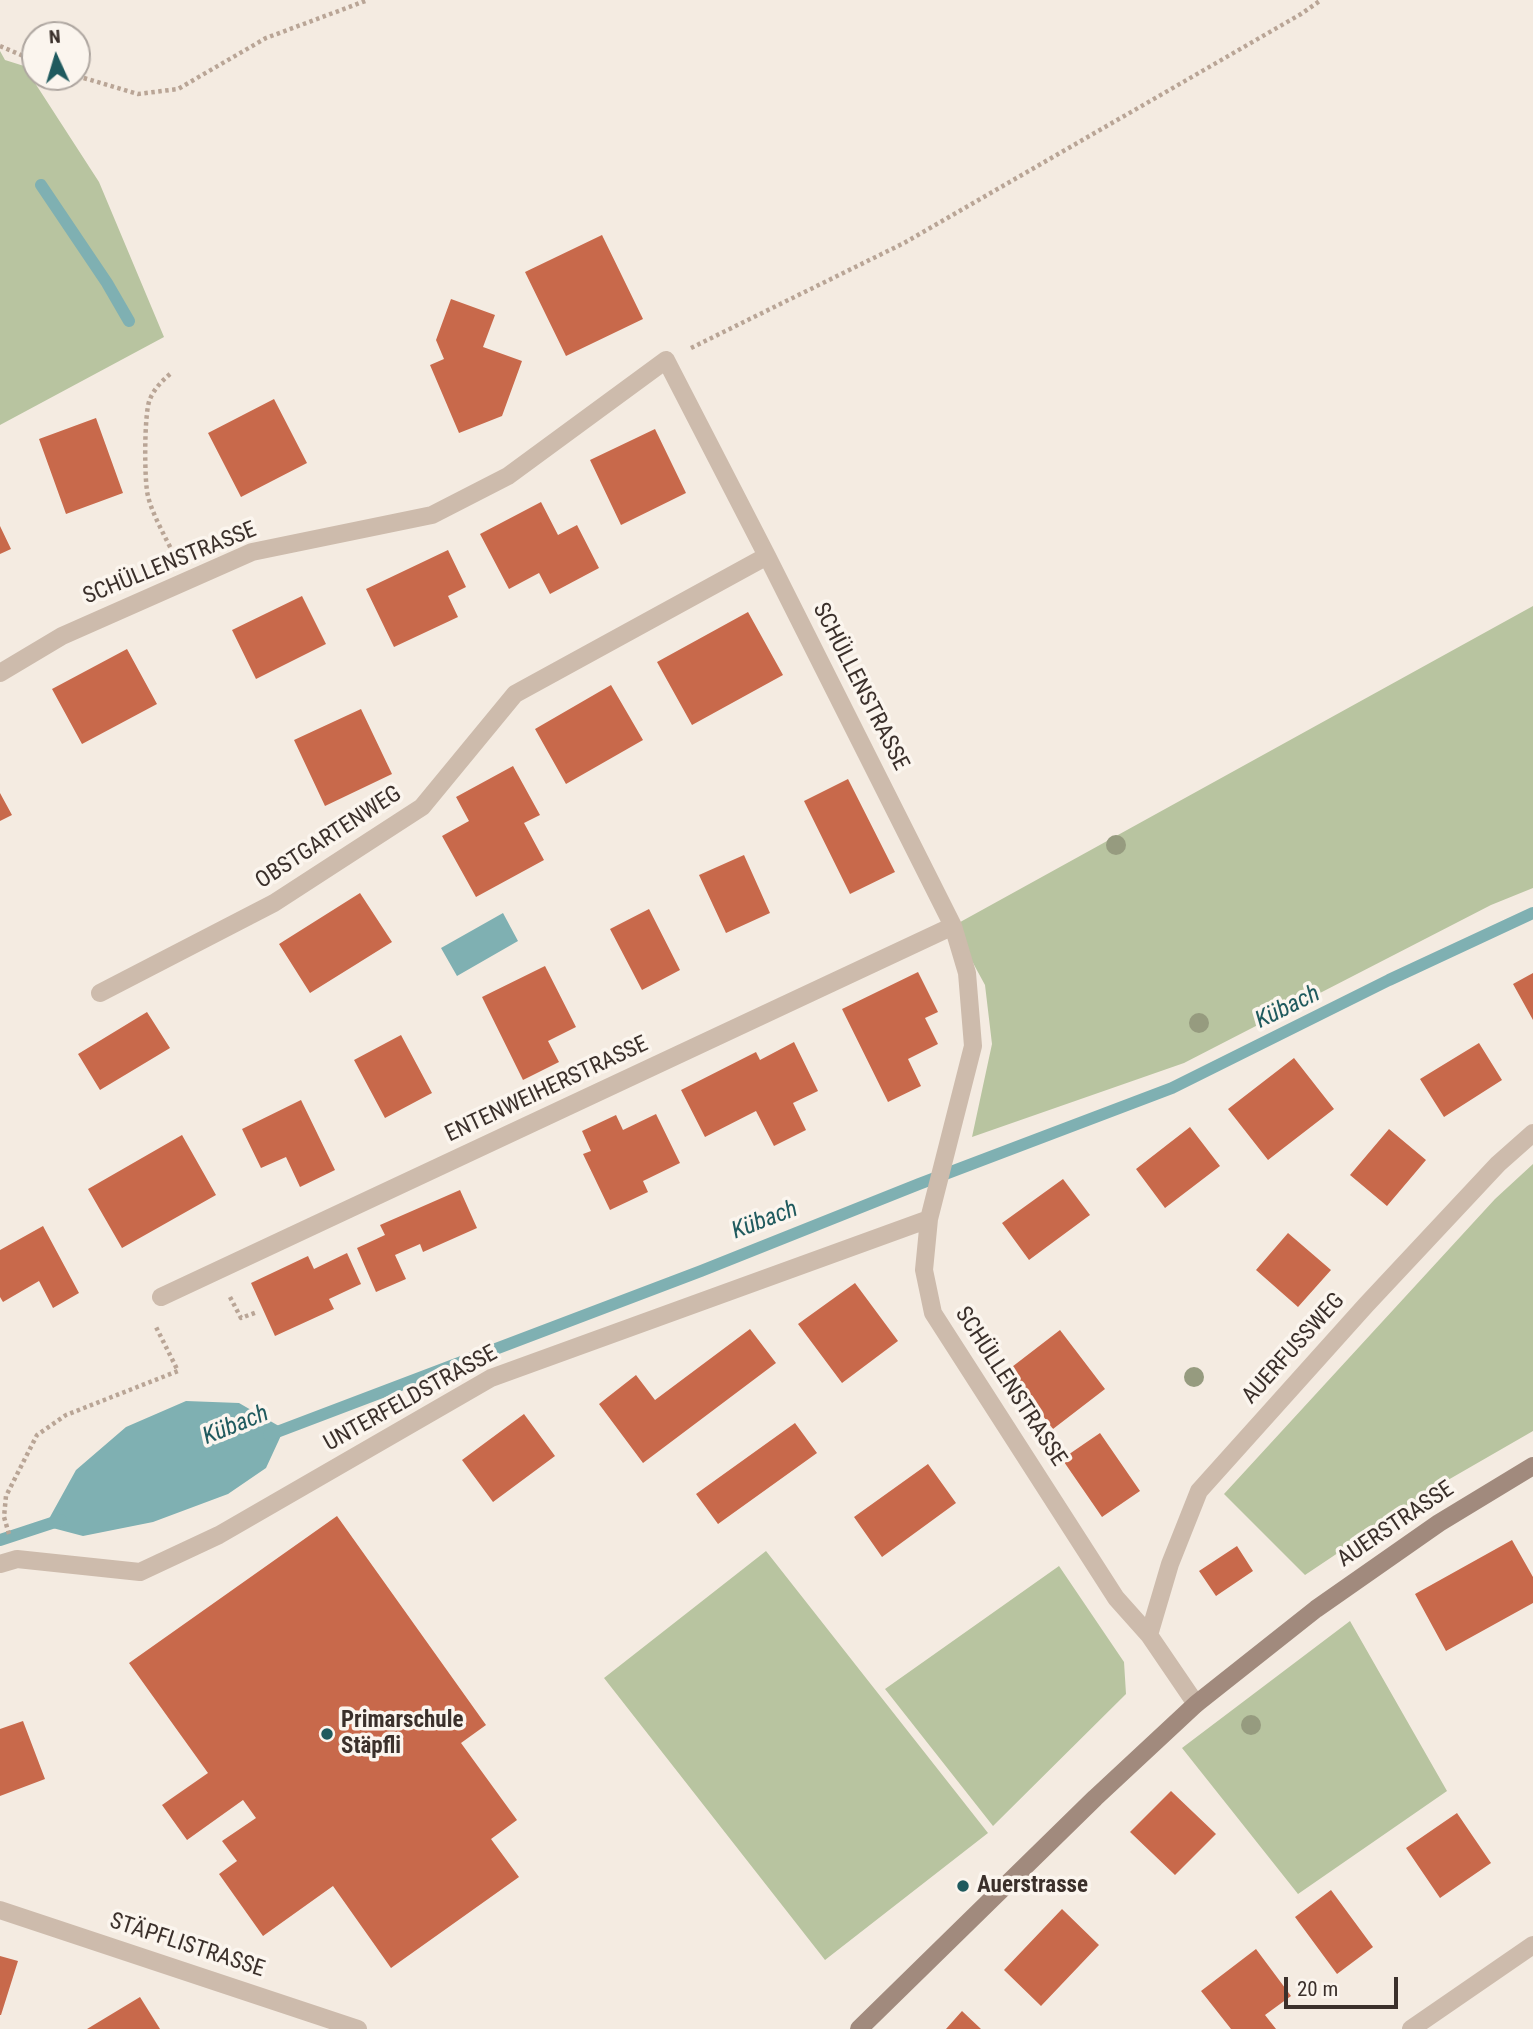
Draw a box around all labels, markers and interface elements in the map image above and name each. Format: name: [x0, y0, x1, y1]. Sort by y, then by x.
north arrow: [21, 21, 91, 91]
text: N: [48, 25, 61, 48]
street label: SCHÜLLENSTRASSE: [79, 517, 261, 611]
street label: SCHÜLLENSTRASSE: [806, 599, 914, 775]
street label: OBSTGARTENWEG: [251, 781, 407, 895]
water label: Kübach: [1251, 980, 1325, 1036]
street label: ENTENWEIHERSTRASSE: [441, 1031, 653, 1149]
water label: Kübach: [728, 1195, 802, 1247]
street label: AUERFUSSWEG: [1237, 1288, 1351, 1410]
street label: SCHÜLLENSTRASSE: [948, 1302, 1072, 1472]
street label: UNTERFELDSTRASSE: [320, 1340, 502, 1458]
water label: Kübach: [199, 1400, 273, 1452]
street label: AUERSTRASSE: [1333, 1476, 1459, 1574]
place label: Primarschule Stäpfli: [341, 1707, 463, 1761]
marker: Primarschule Stäpfli: [319, 1726, 335, 1742]
place label: Auerstrasse: [977, 1872, 1088, 1900]
marker: Auerstrasse: [955, 1878, 971, 1894]
street label: STÄPFLISTRASSE: [106, 1908, 268, 1984]
scale bar: [1288, 1962, 1402, 2006]
text: 20 m: [1297, 1977, 1338, 2001]

